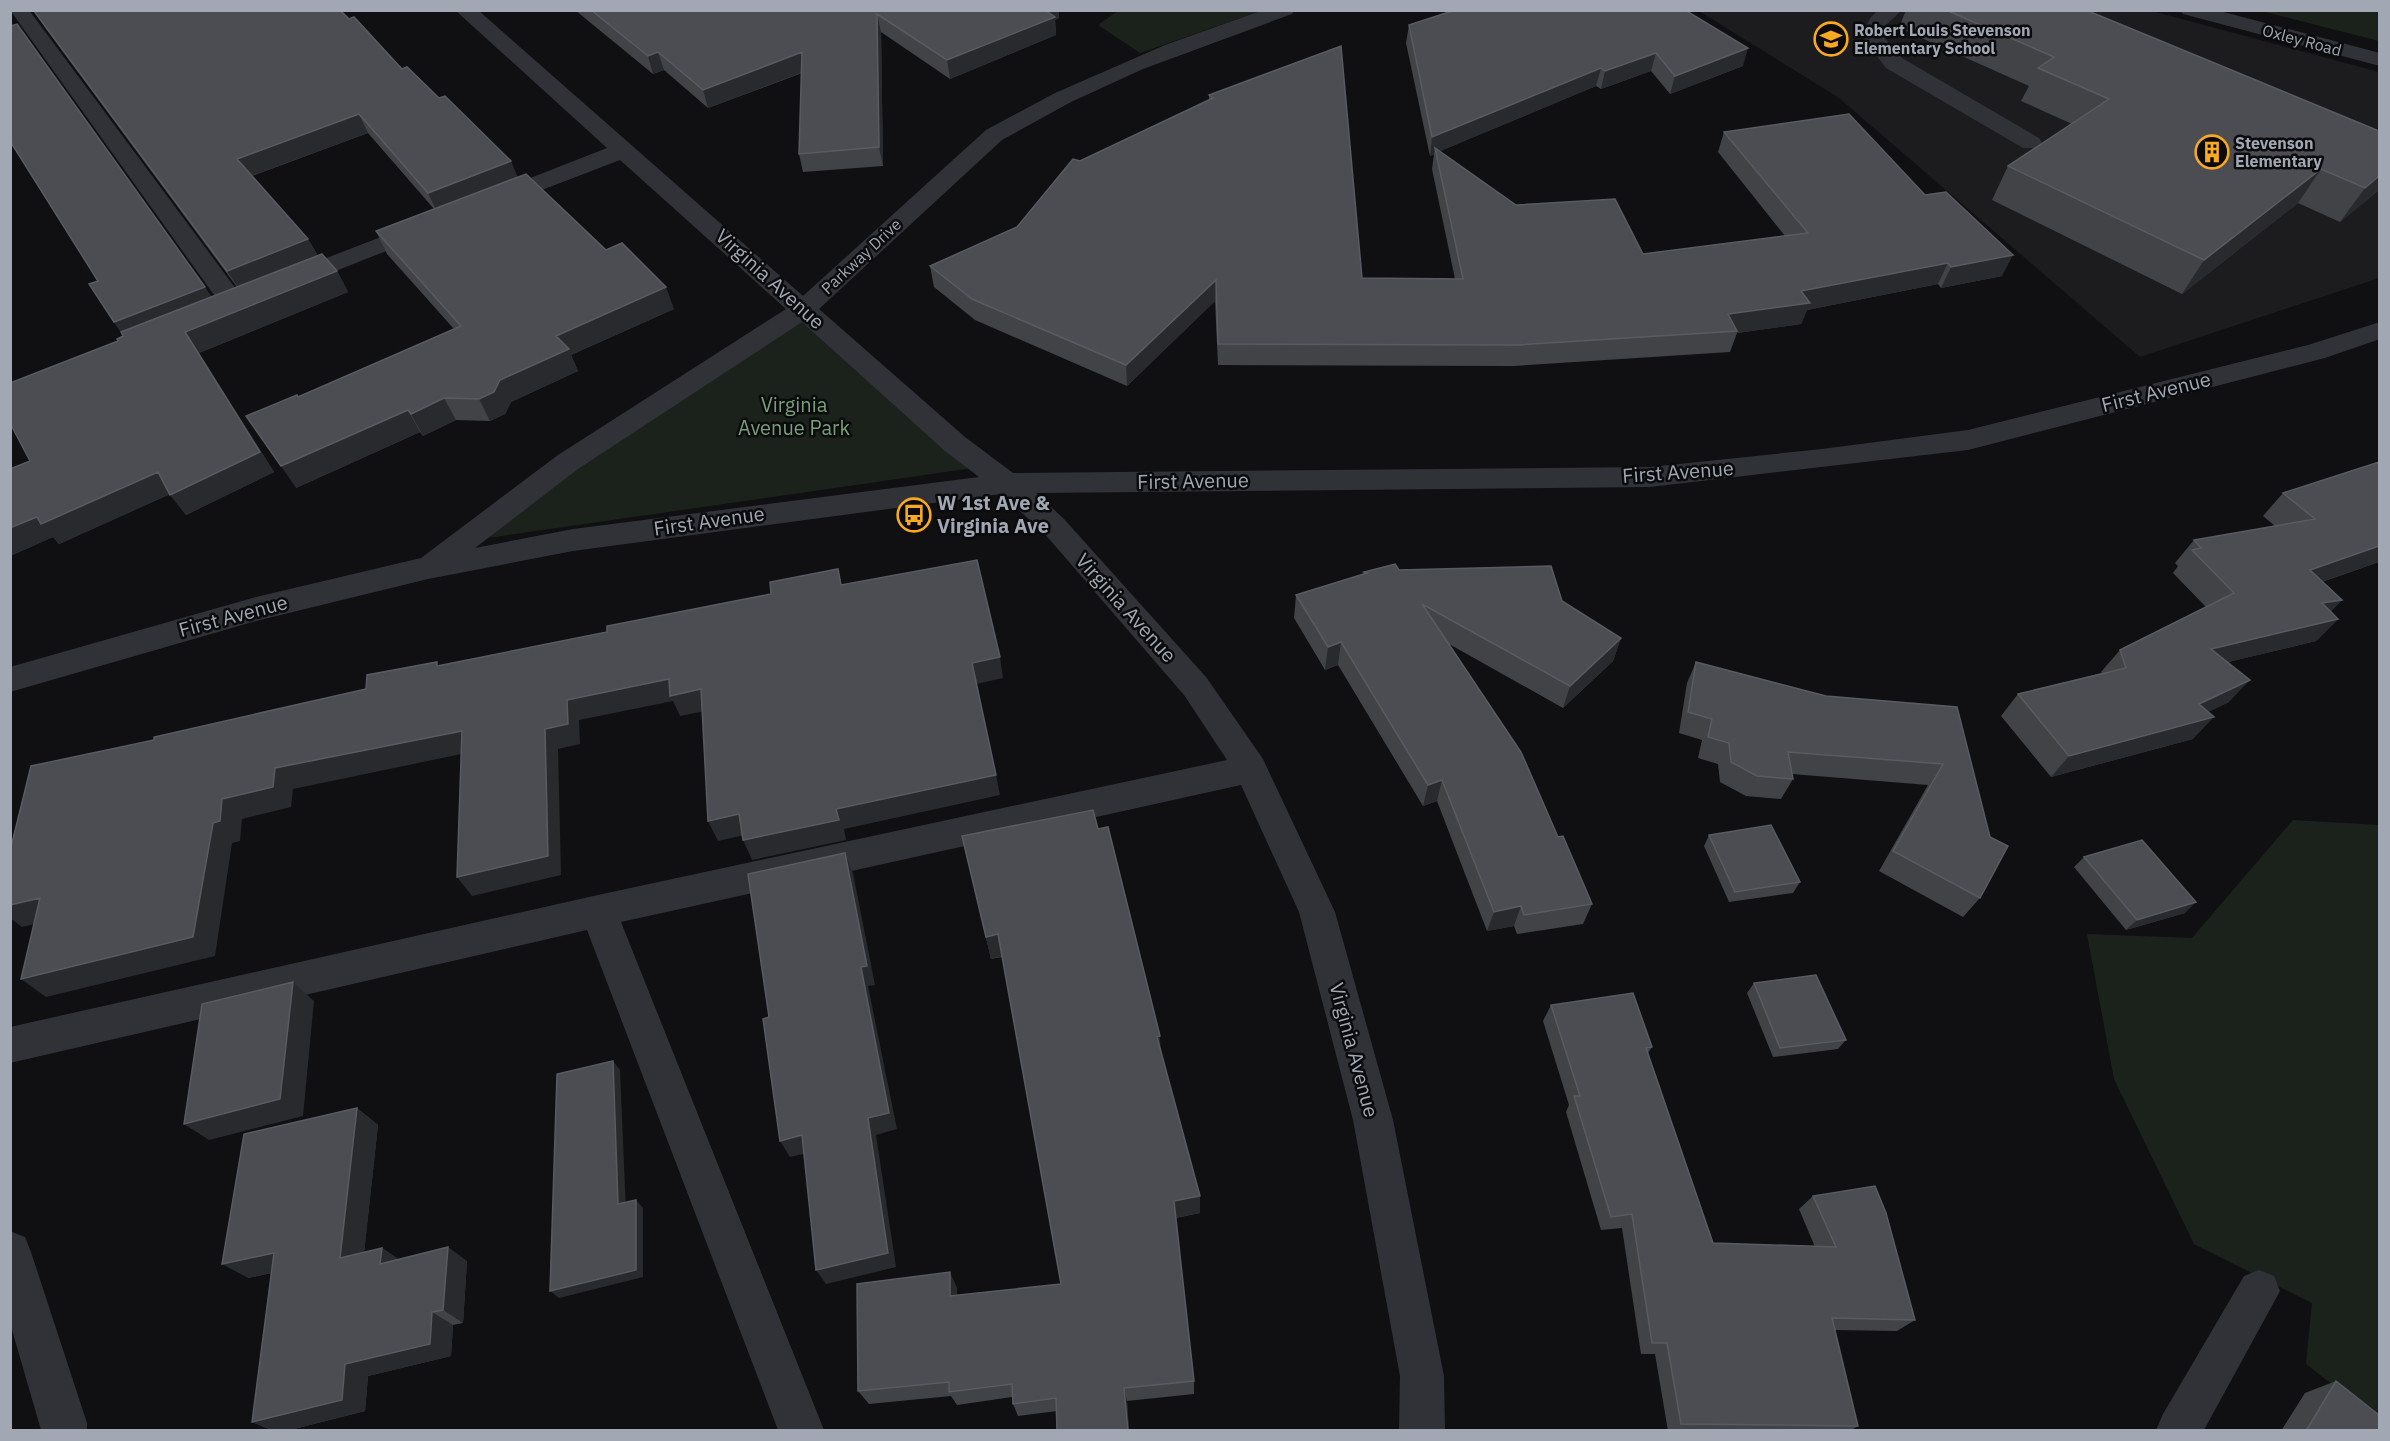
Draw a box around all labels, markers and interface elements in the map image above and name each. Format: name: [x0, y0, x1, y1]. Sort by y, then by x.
place label: Robert Louis Stevenson Elementary School: [1854, 20, 2030, 58]
street label: Oxley Road: [2260, 20, 2344, 60]
school or university icon: Robert Louis Stevenson Elementary School: [1813, 21, 1849, 57]
place label: Stevenson Elementary: [2235, 133, 2322, 171]
building icon: Stevenson Elementary: [2194, 134, 2230, 170]
street label: Parkway Drive: [817, 214, 905, 298]
street label: Virginia Avenue: [710, 222, 831, 335]
street label: First Avenue: [2098, 365, 2213, 418]
park label: Virginia Avenue Park: [738, 391, 850, 441]
street label: First Avenue: [1621, 454, 1735, 489]
street label: First Avenue: [1137, 466, 1249, 495]
place label: W 1st Ave & Virginia Ave: [937, 489, 1050, 539]
bus stop icon: W 1st Ave & Virginia Ave: [896, 497, 932, 533]
street label: First Avenue: [652, 499, 766, 542]
street label: Virginia Avenue: [1070, 547, 1183, 668]
street label: First Avenue: [175, 588, 290, 643]
street label: Virginia Avenue: [1324, 980, 1385, 1120]

